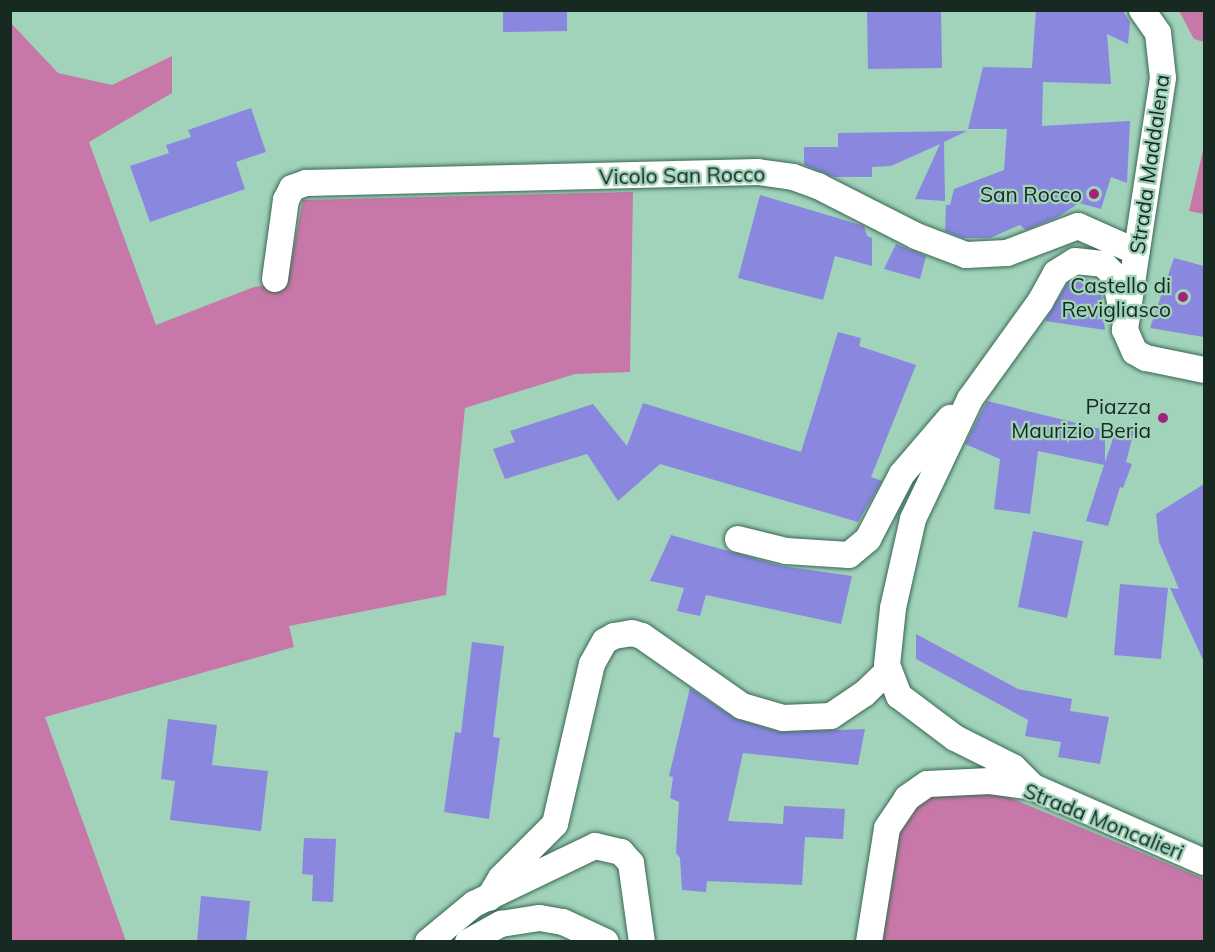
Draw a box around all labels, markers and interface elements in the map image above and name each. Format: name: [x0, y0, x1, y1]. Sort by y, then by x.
street label: Strada Maddalena: [1124, 73, 1174, 255]
street label: Vicolo San Rocco: [599, 161, 765, 189]
place label: San Rocco: [980, 181, 1082, 207]
marker: San Rocco: [1087, 187, 1101, 201]
place label: Castello di Revigliasco: [1061, 272, 1171, 322]
marker: Castello di Revigliasco: [1176, 290, 1190, 304]
place label: Piazza Maurizio Beria: [1011, 393, 1151, 443]
marker: Piazza Maurizio Beria: [1156, 411, 1170, 425]
street label: Strada Moncalieri: [1020, 777, 1188, 865]

